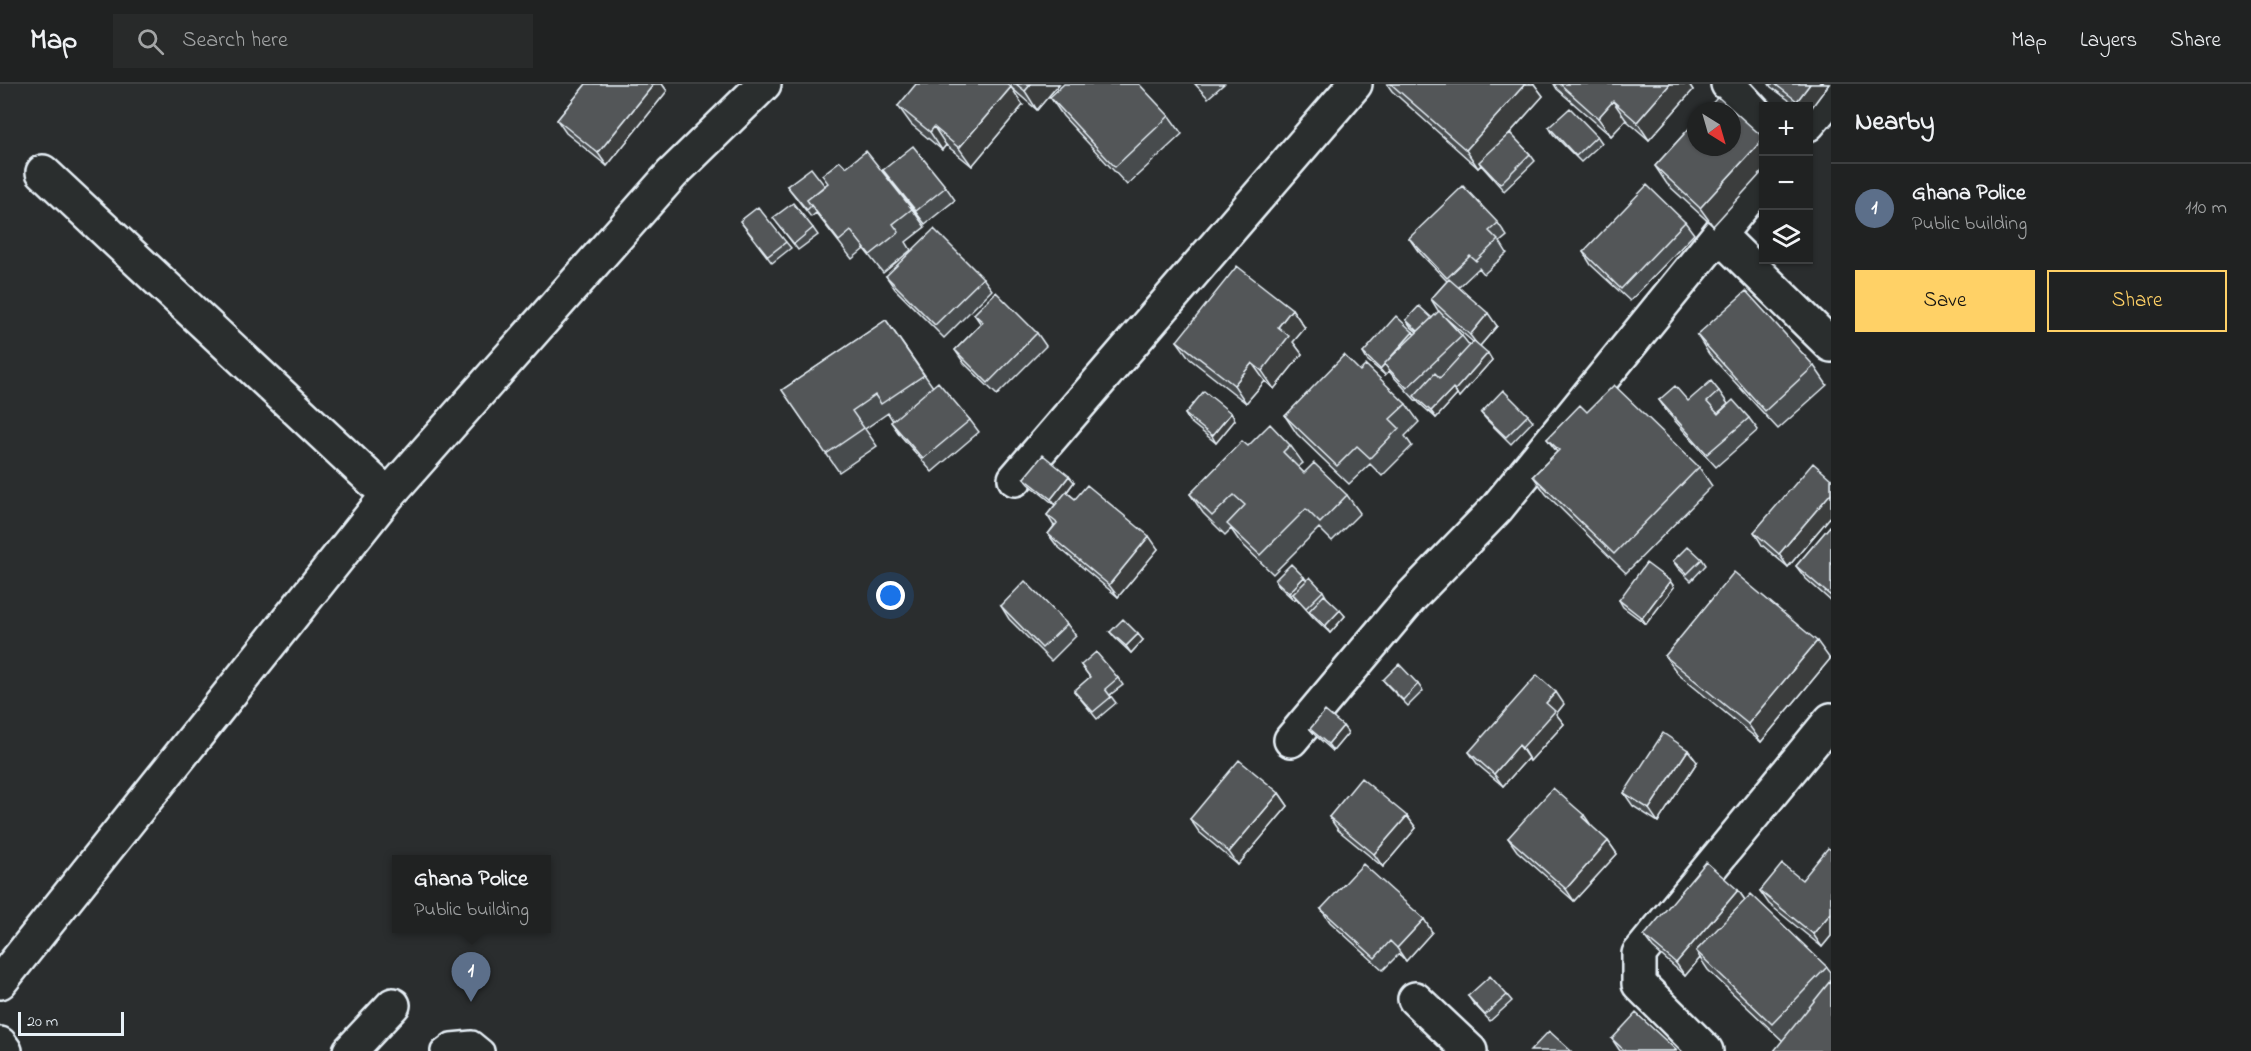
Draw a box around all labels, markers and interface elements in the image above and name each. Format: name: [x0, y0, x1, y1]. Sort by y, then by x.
search box: [113, 14, 533, 68]
text: Map: [30, 21, 77, 62]
icon: search: [134, 25, 167, 58]
text: Search here: [182, 25, 288, 57]
text: Map: [2011, 26, 2047, 56]
text: Layers: [2080, 26, 2137, 56]
text: Share: [2170, 26, 2221, 56]
north arrow: [1687, 102, 1741, 156]
map controls: [1759, 102, 1813, 264]
button: +: [1759, 102, 1813, 156]
text: Nearby: [1855, 104, 1934, 142]
button: −: [1759, 156, 1813, 210]
text: Ghana Police: [1912, 178, 2026, 210]
text: 1: [1871, 194, 1878, 223]
text: 110 m: [2185, 194, 2227, 223]
button: layers: [1759, 210, 1813, 264]
text: Public building: [1912, 210, 2027, 239]
button: Save: [1855, 270, 2035, 332]
button: Share: [2047, 270, 2227, 332]
your location: [876, 581, 905, 610]
popup: [392, 855, 551, 933]
text: Ghana Police: [414, 864, 528, 896]
text: Public building: [414, 896, 529, 925]
pin: 1: [452, 952, 490, 1002]
scale bar: [18, 1009, 124, 1036]
text: 20 m: [27, 1010, 58, 1034]

